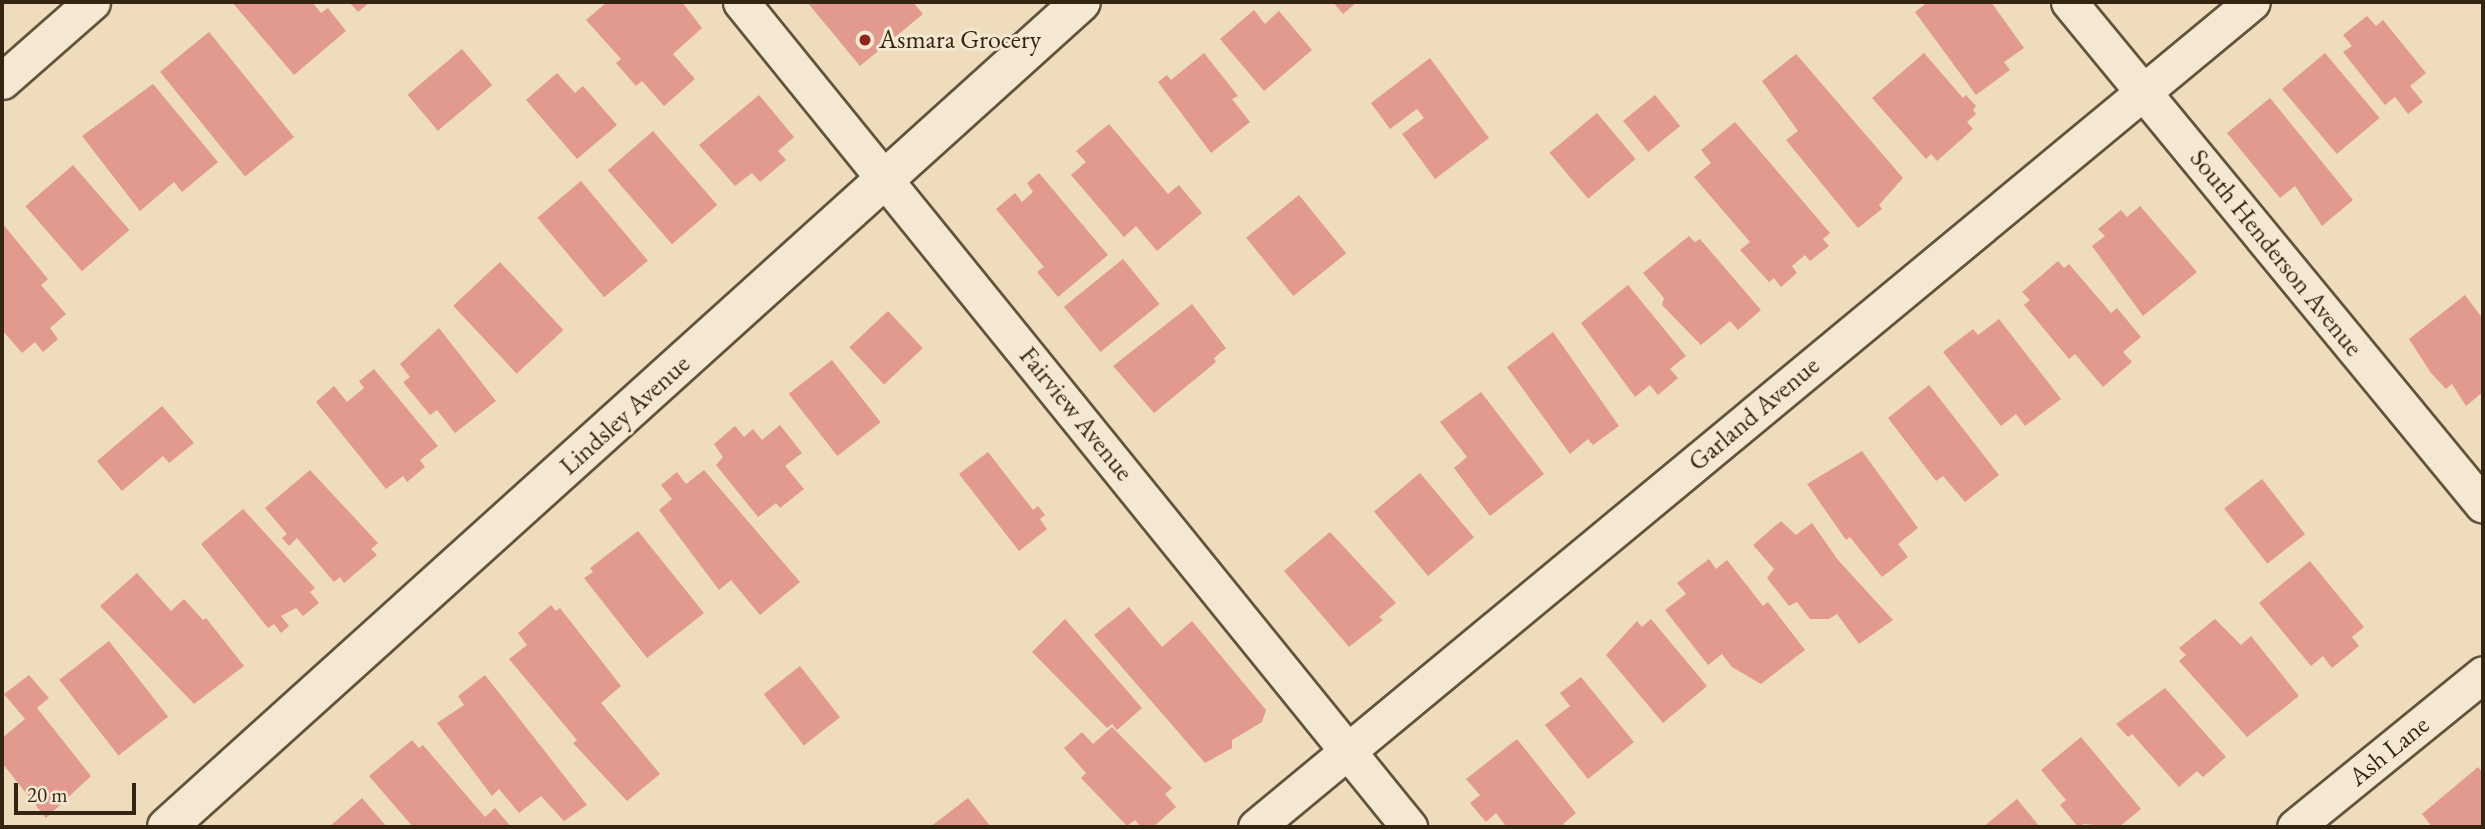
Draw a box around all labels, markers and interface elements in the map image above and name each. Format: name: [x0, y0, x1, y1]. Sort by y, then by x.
place label: Asmara Grocery: [879, 24, 1041, 56]
marker: Asmara Grocery: [857, 32, 873, 48]
street label: South Henderson Avenue: [2183, 143, 2369, 363]
street label: Fairview Avenue: [1012, 341, 1140, 487]
street label: Lindsley Avenue: [553, 348, 697, 482]
street label: Garland Avenue: [1682, 350, 1826, 478]
street label: Ash Lane: [2342, 709, 2436, 793]
scale bar: [18, 770, 140, 814]
text: 20 m: [27, 781, 68, 808]

